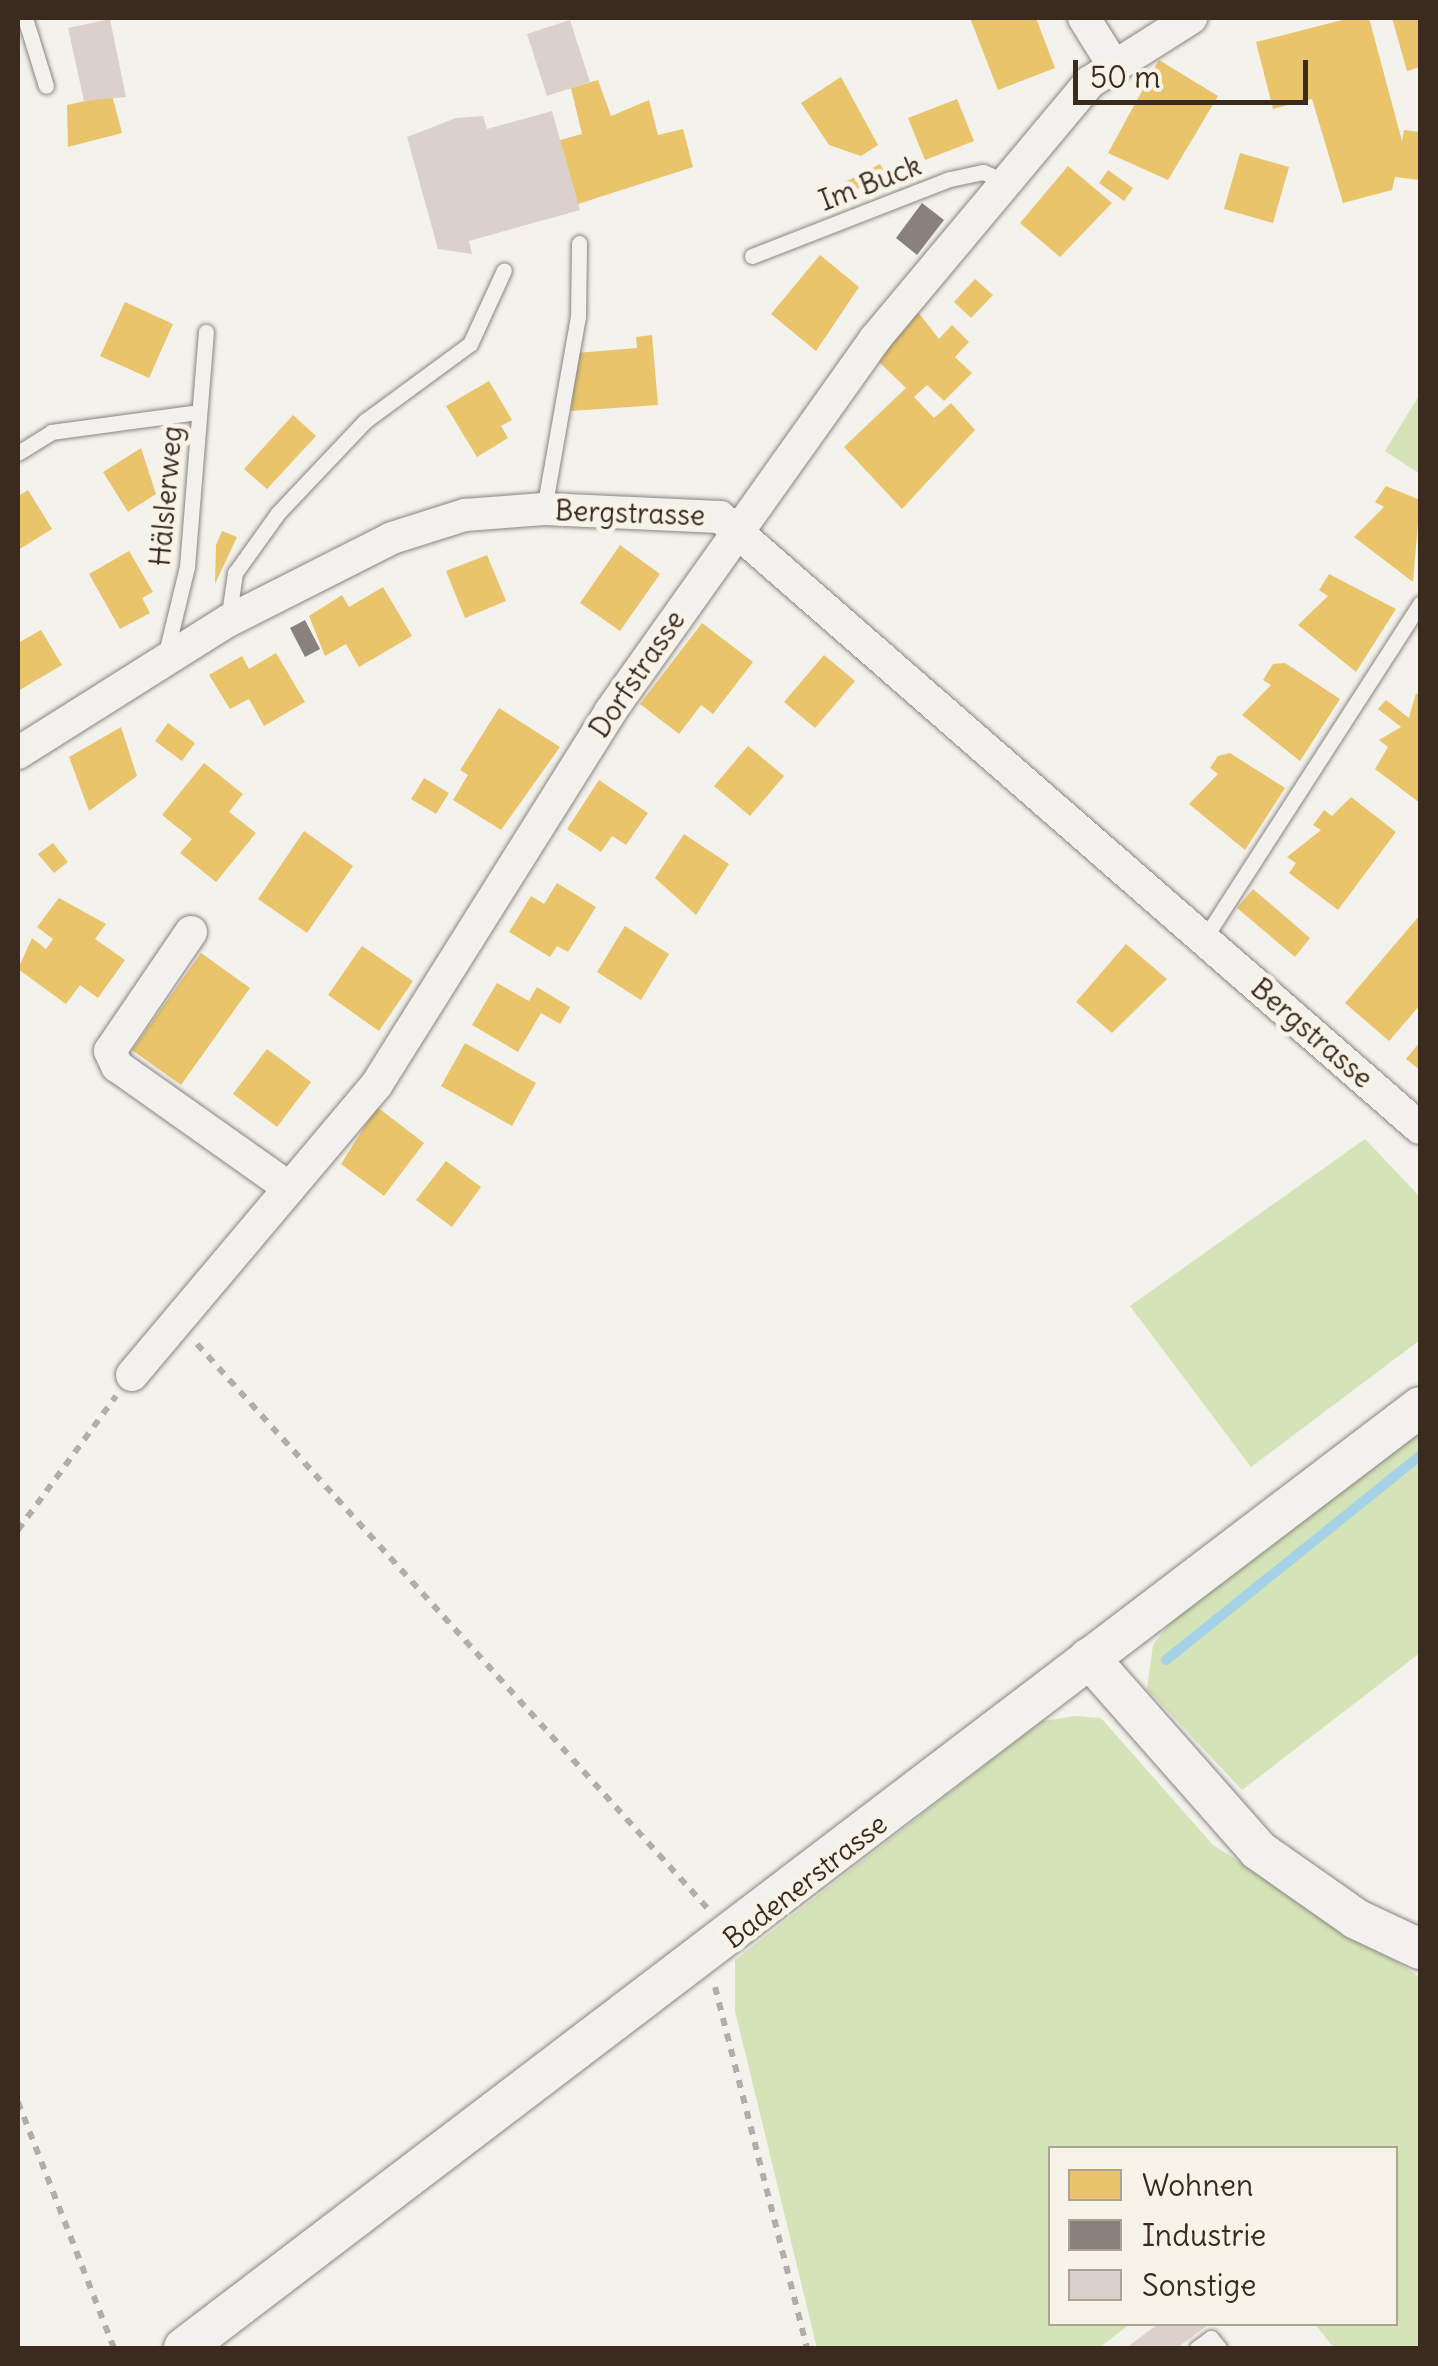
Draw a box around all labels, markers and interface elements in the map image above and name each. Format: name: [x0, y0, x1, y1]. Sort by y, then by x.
scale bar: [1078, 40, 1313, 102]
text: 50 m: [1090, 58, 1160, 96]
street label: Im Buck: [814, 148, 926, 218]
street label: Hälslerweg: [143, 424, 189, 568]
street label: Bergstrasse: [554, 494, 706, 532]
street label: Dorfstrasse: [582, 604, 692, 744]
street label: Bergstrasse: [1244, 971, 1380, 1095]
street label: Badenerstrasse: [717, 1807, 893, 1955]
legend: [1048, 2146, 1398, 2326]
text: Wohnen: [1142, 2166, 1253, 2204]
text: Industrie: [1142, 2216, 1266, 2254]
text: Sonstige: [1142, 2266, 1256, 2304]

